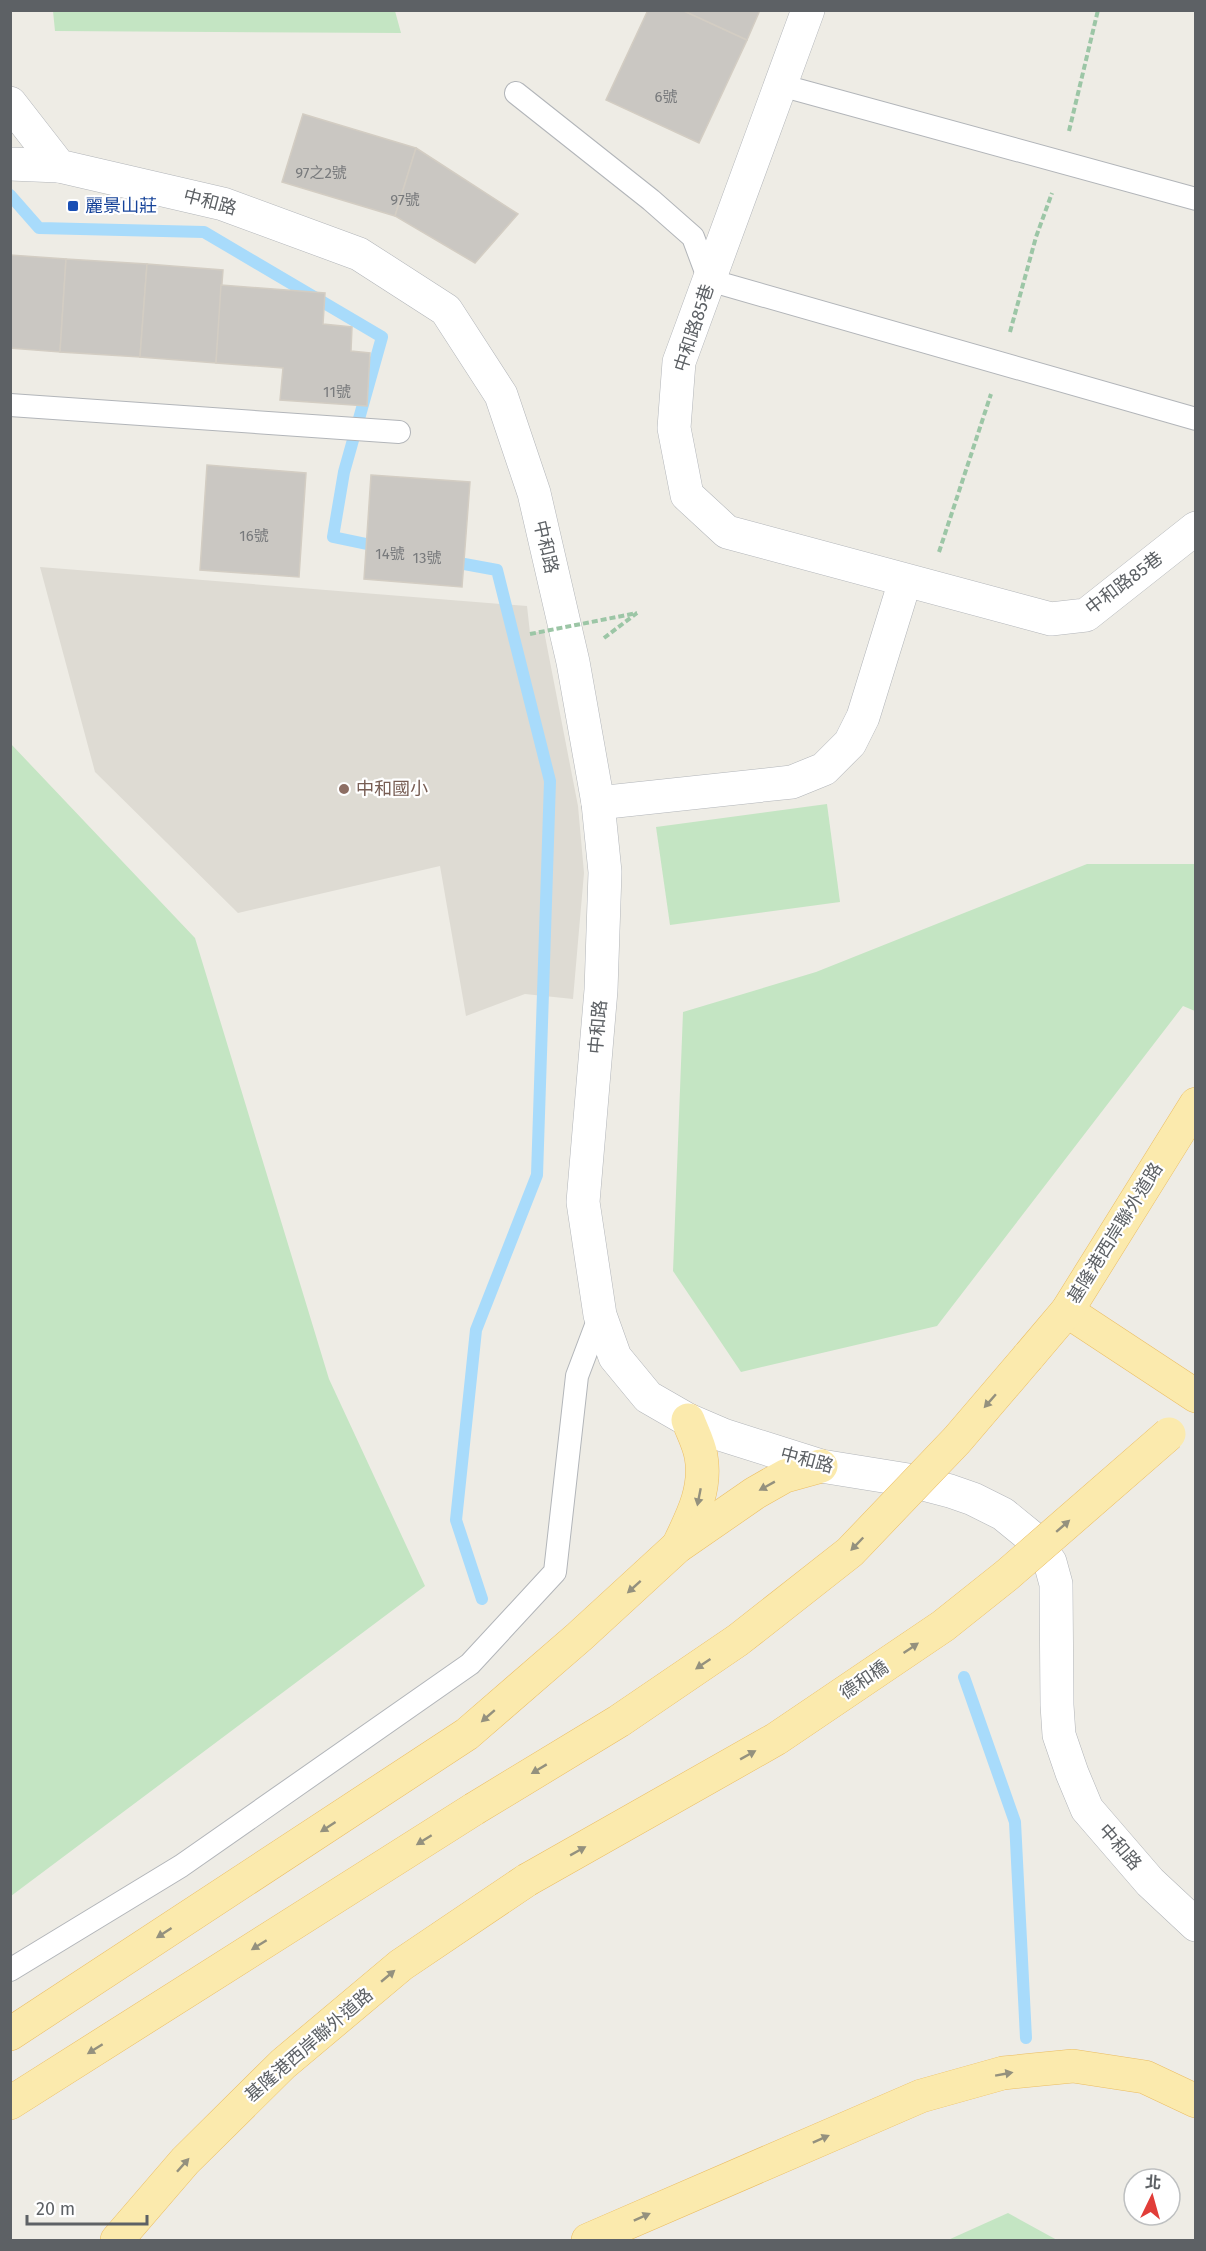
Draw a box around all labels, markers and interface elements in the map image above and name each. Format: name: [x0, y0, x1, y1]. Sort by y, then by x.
house number: 6號: [655, 88, 678, 106]
house number: 97之2號: [295, 164, 347, 182]
street label: 中和路: [181, 184, 239, 220]
house number: 97號: [390, 191, 420, 209]
place label: 麗景山莊: [85, 195, 157, 217]
marker: 麗景山莊: [66, 199, 80, 213]
street label: 中和路85巷: [669, 281, 719, 375]
house number: 11號: [323, 383, 351, 401]
street label: 中和路: [529, 518, 563, 576]
house number: 16號: [239, 527, 269, 545]
house number: 14號: [375, 545, 405, 563]
street label: 中和路85巷: [1081, 547, 1167, 619]
house number: 13號: [413, 549, 441, 567]
place label: 中和國小: [356, 778, 428, 800]
marker: 中和國小: [337, 782, 351, 796]
street label: 中和路: [585, 999, 611, 1055]
street label: 基隆港西岸聯外道路: [1063, 1158, 1167, 1308]
one-way arrow: [983, 1393, 996, 1409]
street label: 中和路: [778, 1442, 836, 1478]
one-way arrow: [758, 1481, 775, 1491]
one-way arrow: [694, 1488, 703, 1507]
one-way arrow: [1055, 1520, 1070, 1533]
one-way arrow: [850, 1537, 864, 1552]
one-way arrow: [627, 1580, 642, 1593]
one-way arrow: [902, 1642, 918, 1654]
street label: 德和橋: [835, 1656, 893, 1704]
one-way arrow: [696, 1658, 712, 1670]
one-way arrow: [481, 1709, 496, 1722]
one-way arrow: [740, 1750, 757, 1760]
one-way arrow: [531, 1764, 547, 1775]
street label: 中和路: [1094, 1819, 1146, 1875]
one-way arrow: [319, 1821, 336, 1832]
one-way arrow: [416, 1835, 432, 1846]
one-way arrow: [570, 1846, 587, 1856]
one-way arrow: [157, 1927, 173, 1939]
one-way arrow: [251, 1939, 268, 1950]
one-way arrow: [380, 1970, 395, 1983]
street label: 基隆港西岸聯外道路: [241, 1984, 377, 2106]
one-way arrow: [87, 2043, 103, 2054]
one-way arrow: [994, 2069, 1013, 2078]
one-way arrow: [812, 2134, 830, 2144]
one-way arrow: [176, 2157, 190, 2172]
north arrow: [1122, 2167, 1182, 2227]
text: 北: [1144, 2172, 1162, 2193]
scale bar: [27, 2188, 147, 2226]
text: 20 m: [36, 2198, 75, 2220]
one-way arrow: [633, 2212, 651, 2222]

